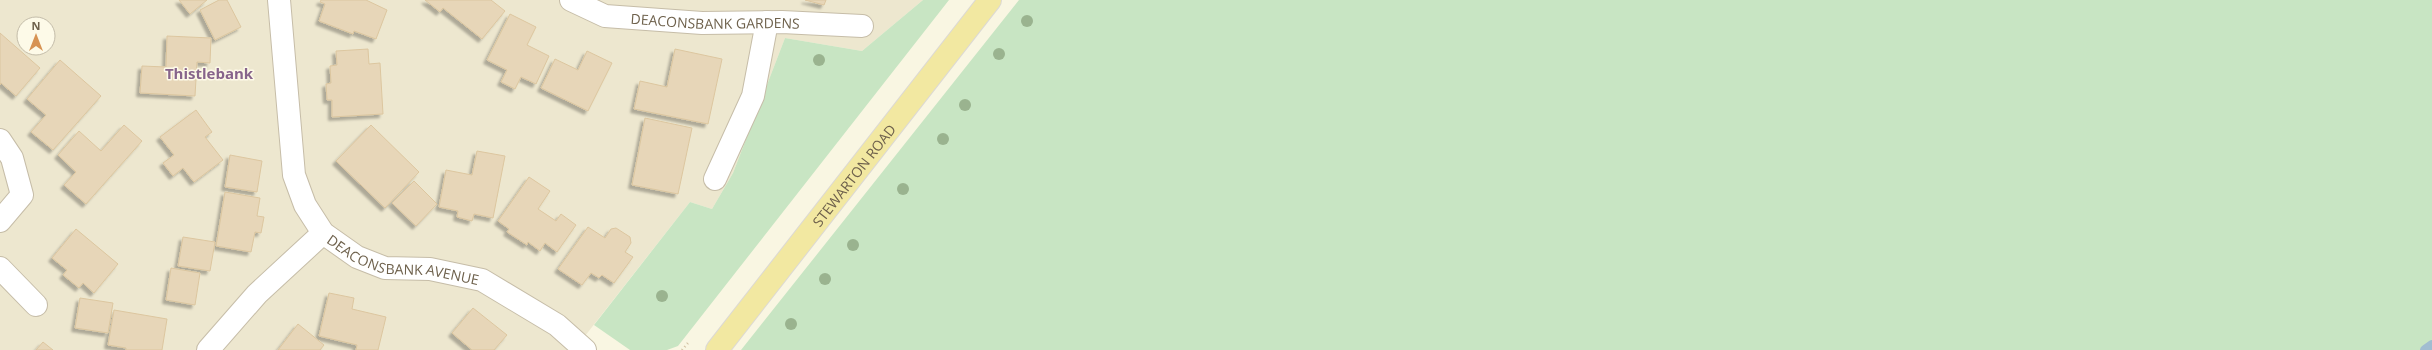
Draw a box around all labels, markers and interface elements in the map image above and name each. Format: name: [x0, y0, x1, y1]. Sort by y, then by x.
street label: DEACONSBANK GARDENS: [630, 8, 800, 33]
north arrow: [16, 16, 56, 56]
text: N: [32, 18, 40, 33]
district label: Thistlebank: [165, 63, 254, 83]
street label: STEWARTON ROAD: [808, 120, 899, 230]
street label: DEACONSBANK AVENUE: [324, 230, 481, 289]

